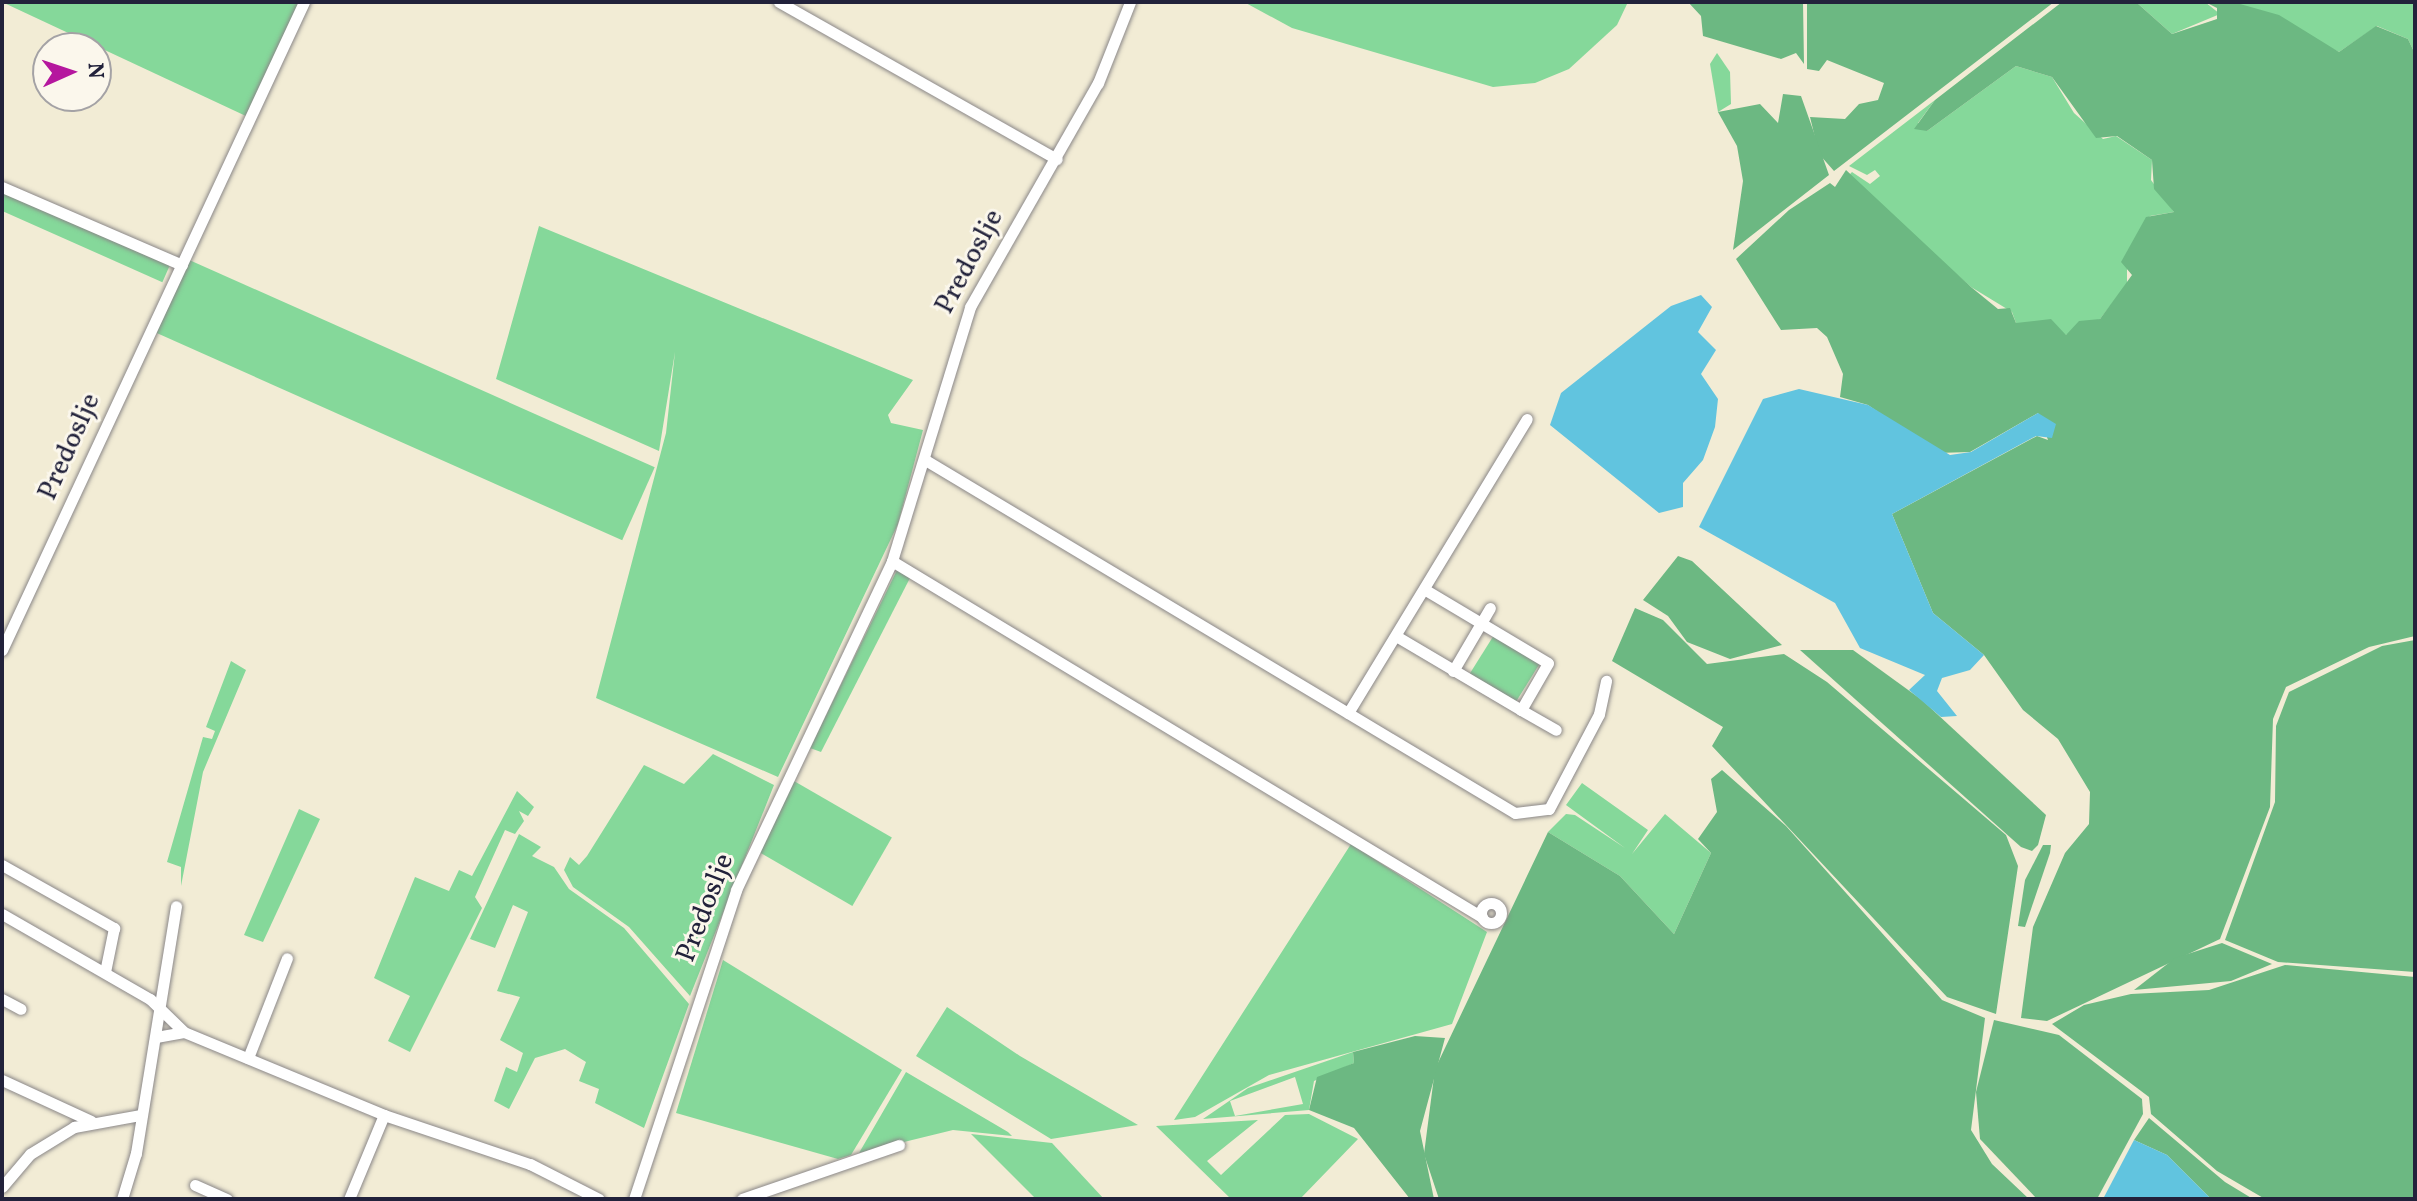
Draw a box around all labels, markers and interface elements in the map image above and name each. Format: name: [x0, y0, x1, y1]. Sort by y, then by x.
north arrow: [32, 32, 112, 112]
text: N: [79, 62, 110, 80]
street label: Predoslje: [929, 204, 1011, 320]
street label: Predoslje: [32, 388, 108, 506]
street label: Predoslje: [670, 849, 742, 967]

